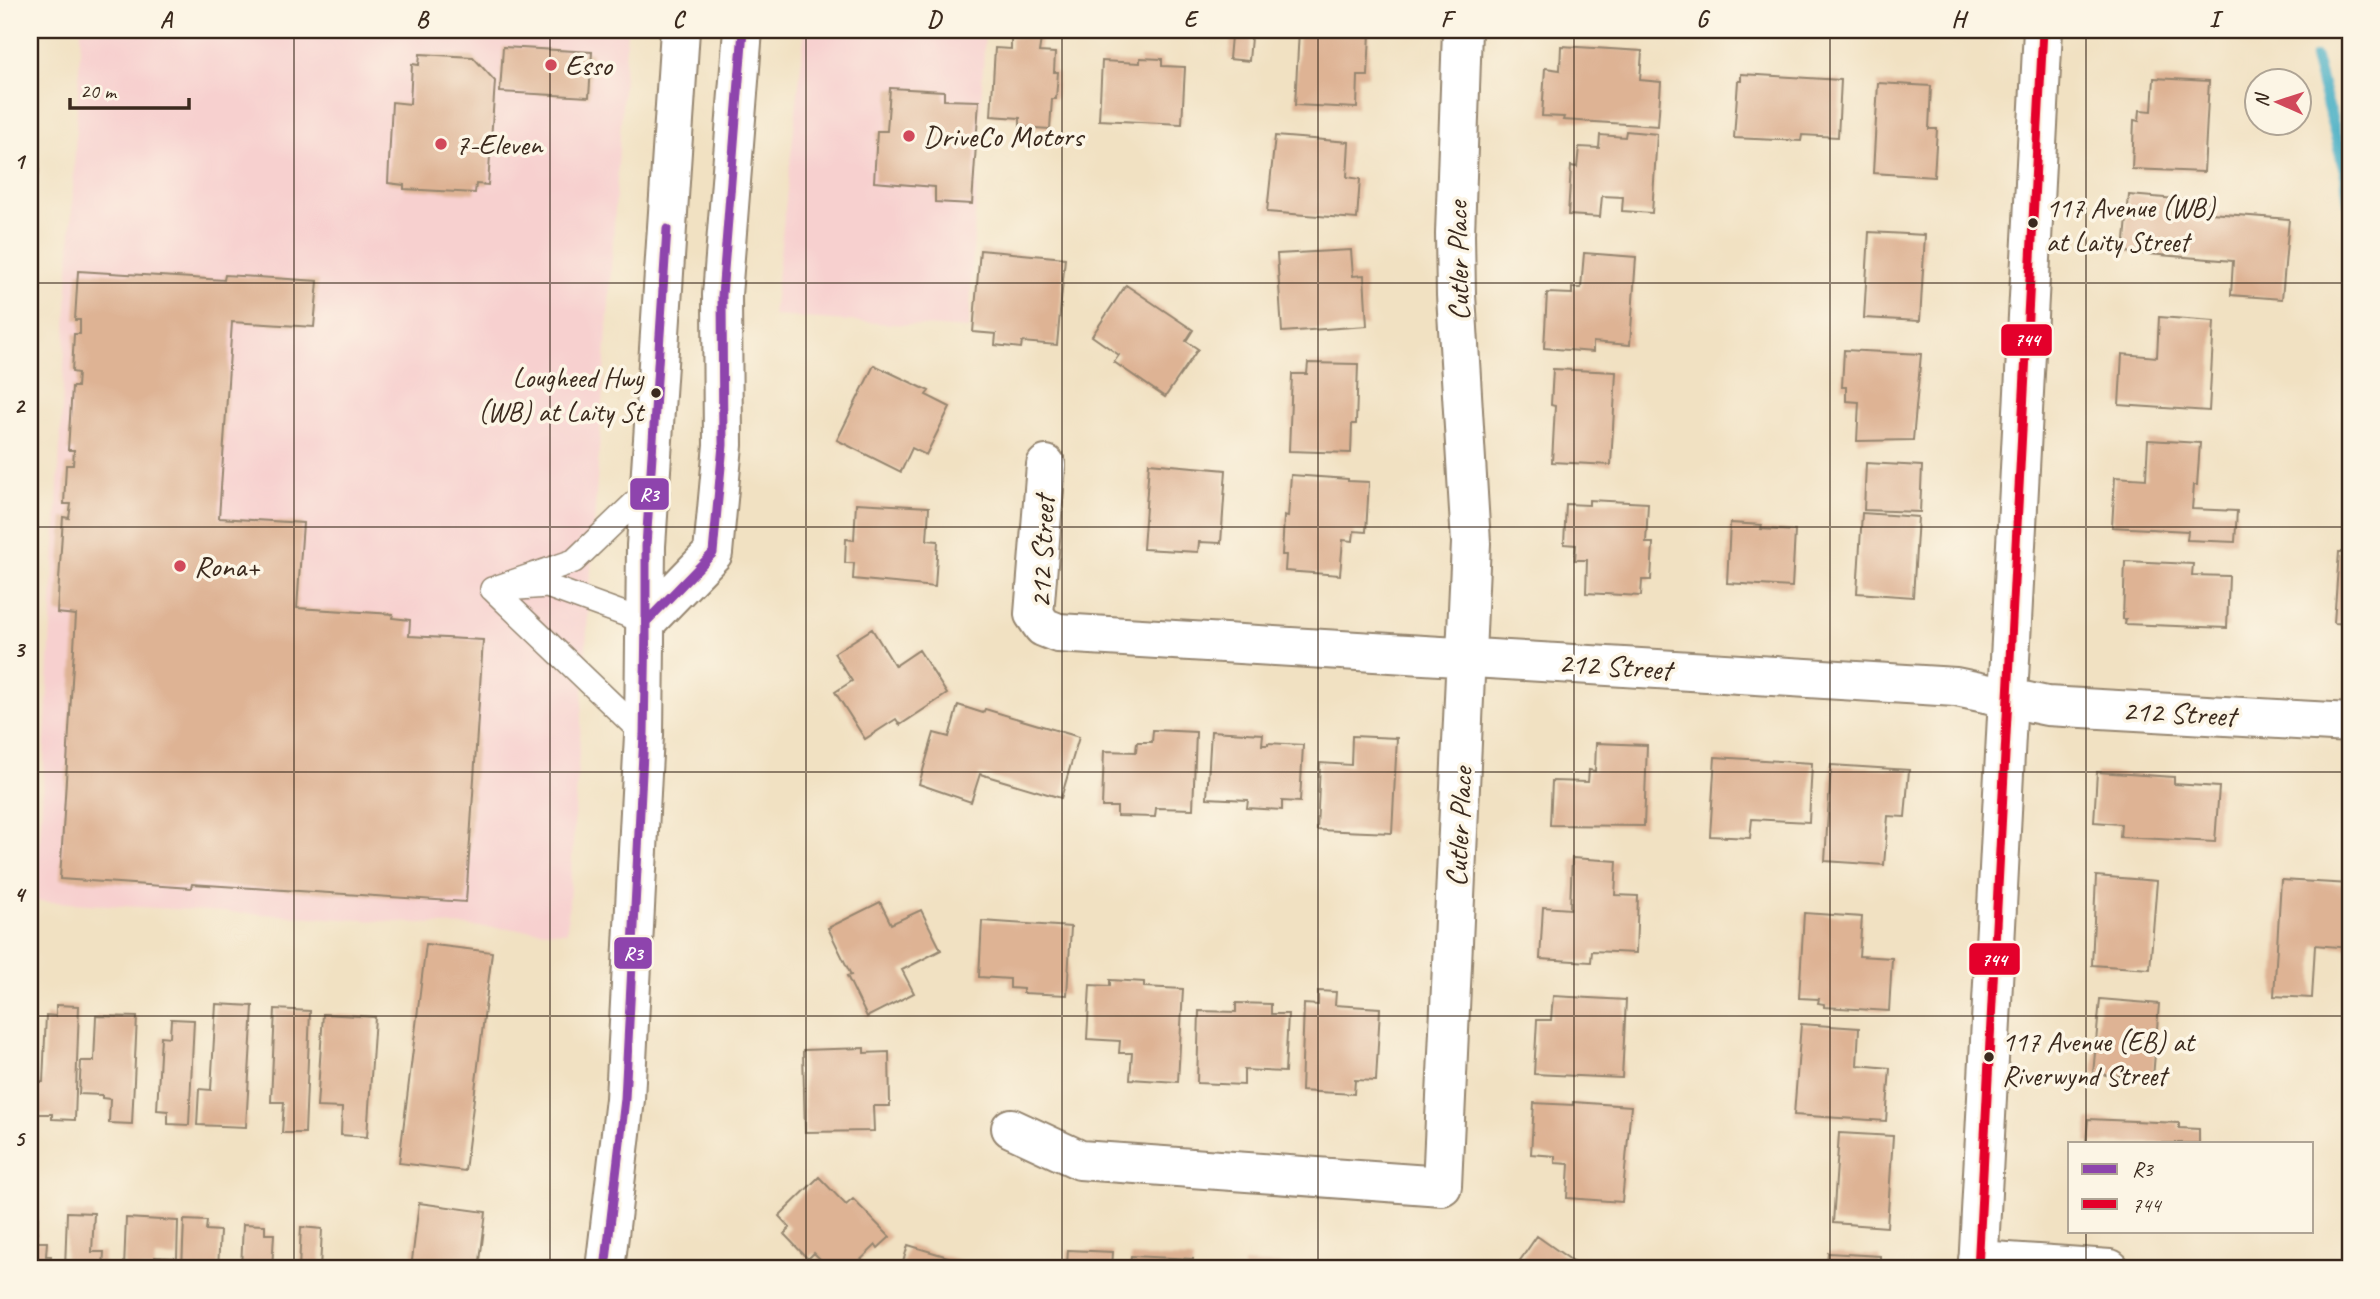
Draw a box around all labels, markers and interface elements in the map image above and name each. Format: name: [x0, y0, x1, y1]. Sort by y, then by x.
text: A: [160, 5, 174, 34]
text: B: [416, 5, 430, 34]
text: C: [673, 5, 687, 34]
text: D: [927, 5, 943, 34]
text: E: [1184, 5, 1200, 34]
text: F: [1441, 5, 1457, 34]
text: G: [1696, 5, 1711, 34]
text: H: [1951, 5, 1969, 34]
text: I: [2209, 5, 2224, 34]
place label: Esso: [565, 46, 613, 84]
marker: Esso: [543, 57, 559, 73]
scale bar: [70, 66, 189, 110]
north arrow: [2244, 66, 2314, 136]
text: 20 m: [80, 78, 118, 104]
text: N: [2250, 91, 2274, 108]
place label: DriveCo Motors: [923, 117, 1086, 155]
place label: 7-Eleven: [455, 125, 544, 163]
marker: DriveCo Motors: [901, 128, 917, 144]
marker: 7-Eleven: [433, 136, 449, 152]
text: 1: [14, 147, 27, 176]
place label: 117 Avenue (WB) at Laity Street: [2046, 190, 2216, 259]
street label: Cutler Place: [1438, 199, 1478, 321]
marker: 117 Avenue (WB) at Laity Street: [2026, 216, 2040, 230]
line badge: 744: [2000, 323, 2053, 357]
text: 744: [2014, 328, 2042, 352]
place label: Lougheed Hwy (WB) at Laity St: [478, 360, 646, 429]
marker: Lougheed Hwy (WB) at Laity St: [649, 386, 663, 400]
text: 2: [14, 391, 27, 420]
line badge: R3: [629, 477, 670, 511]
text: R3: [640, 483, 661, 507]
street label: 212 Street: [1021, 491, 1063, 609]
place label: Rona+: [194, 547, 261, 585]
marker: Rona+: [172, 558, 188, 574]
text: 3: [14, 635, 27, 664]
street label: 212 Street: [1557, 643, 1677, 689]
street label: 212 Street: [2122, 691, 2241, 735]
street label: Cutler Place: [1437, 764, 1481, 888]
text: 4: [14, 880, 27, 909]
line badge: R3: [613, 936, 653, 970]
text: R3: [624, 942, 645, 966]
line badge: 744: [1968, 942, 2021, 976]
text: 744: [1981, 948, 2009, 972]
place label: 117 Avenue (EB) at Riverwynd Street: [2002, 1024, 2197, 1093]
marker: 117 Avenue (EB) at Riverwynd Street: [1982, 1050, 1996, 1064]
text: 5: [14, 1124, 26, 1153]
legend: [2068, 1142, 2314, 1232]
text: R3: [2132, 1156, 2154, 1182]
text: 744: [2132, 1192, 2163, 1218]

